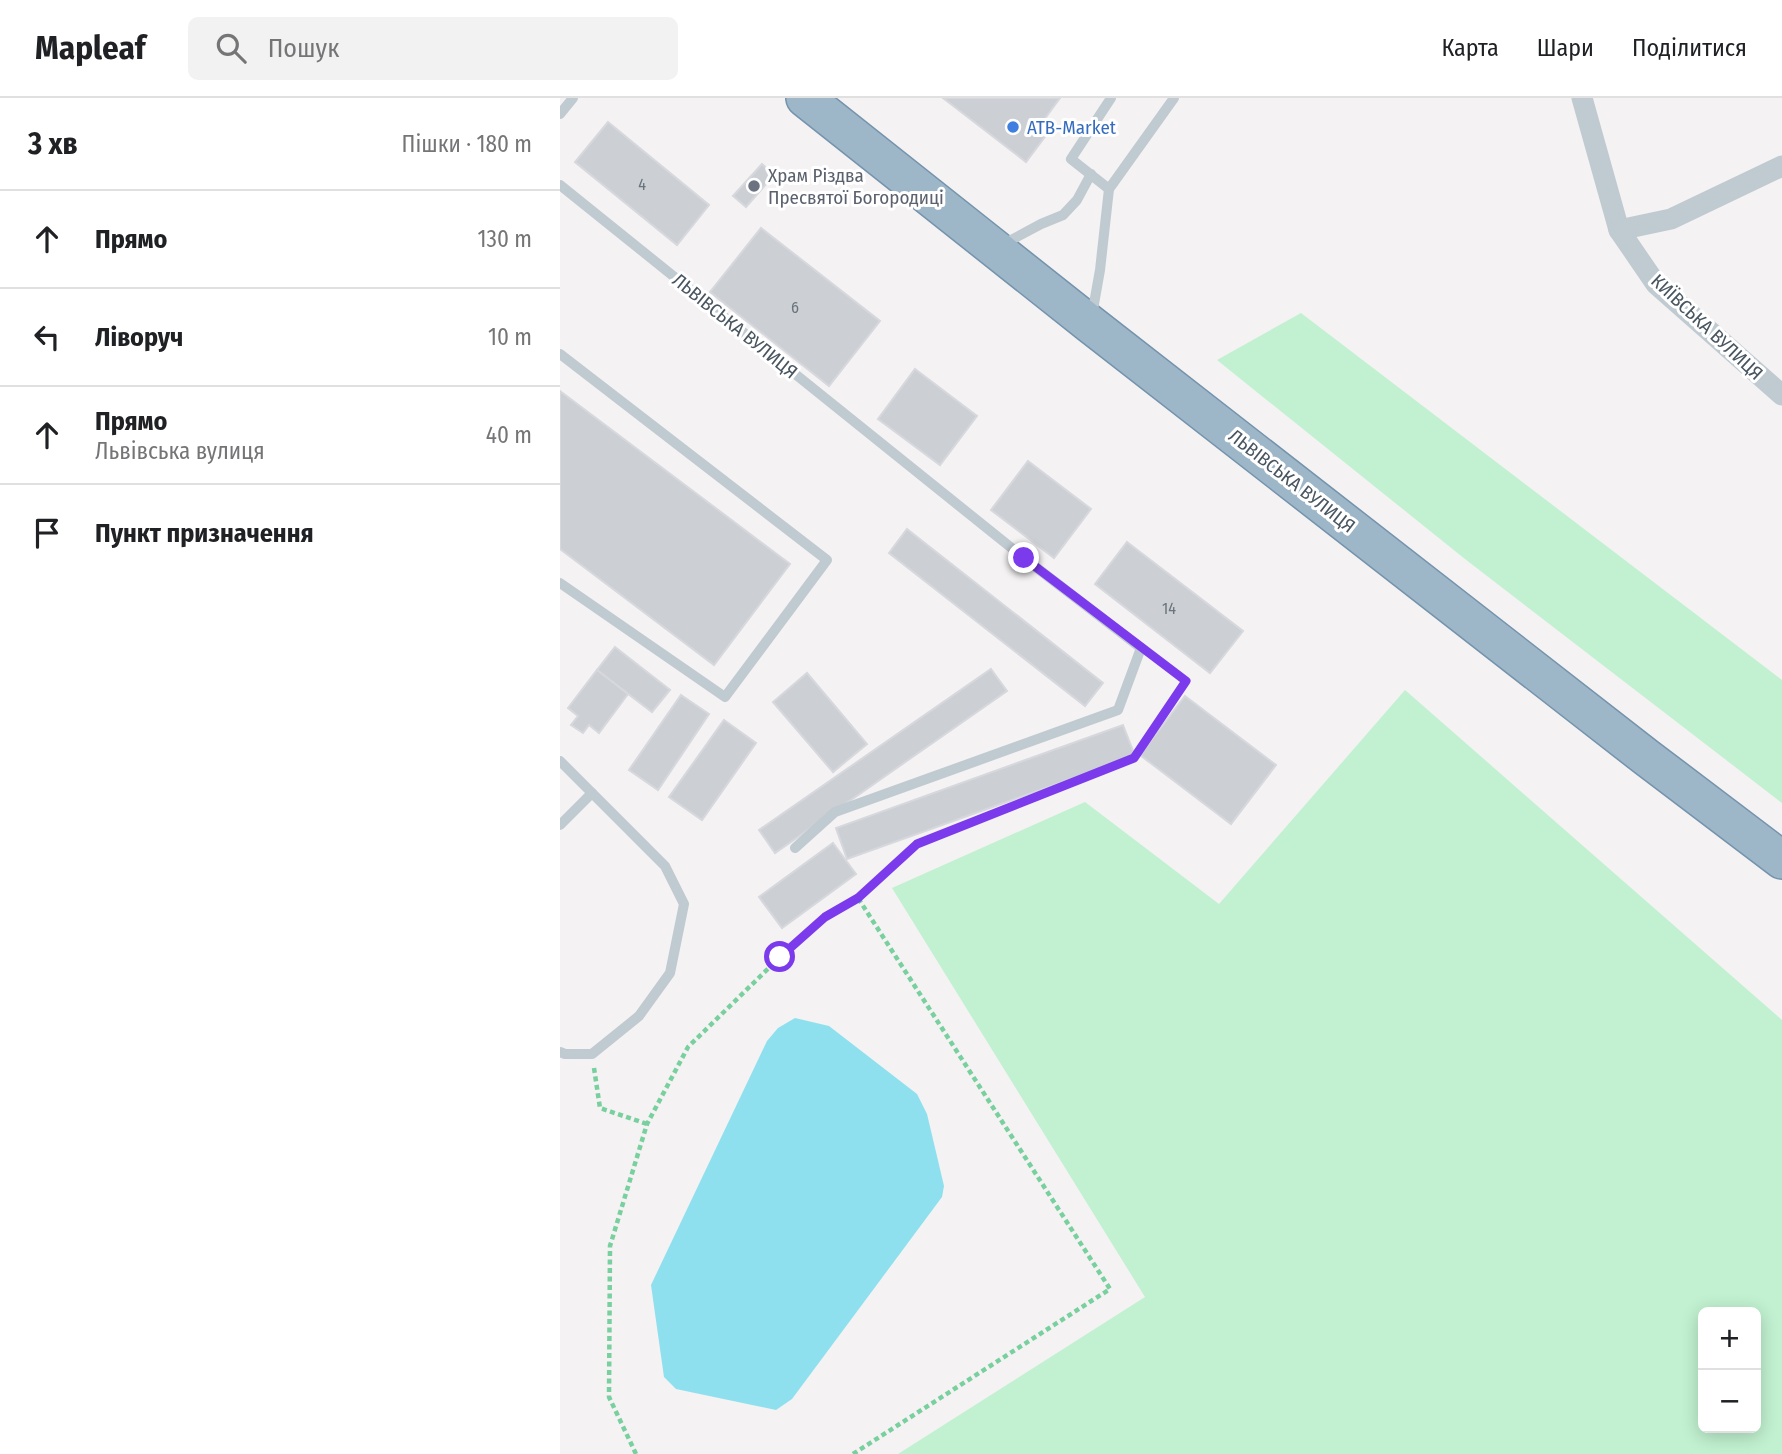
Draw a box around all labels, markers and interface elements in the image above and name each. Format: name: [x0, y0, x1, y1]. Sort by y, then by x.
search box: [188, 17, 678, 80]
text: Mapleaf: [35, 28, 146, 68]
icon: search: [212, 29, 250, 67]
text: Пошук: [268, 33, 339, 64]
text: Карта: [1441, 34, 1499, 62]
text: Шари: [1537, 34, 1594, 62]
text: Поділитися: [1632, 34, 1747, 62]
place label: ATB-Market: [1027, 116, 1117, 139]
marker: ATB-Market: [1005, 119, 1021, 135]
text: 3 хв: [28, 126, 78, 162]
text: Пішки · 180 m: [402, 130, 532, 158]
place label: Храм Різдва Пресвятої Богородиці: [768, 164, 944, 209]
house number: 4: [638, 175, 646, 194]
marker: Храм Різдва Пресвятої Богородиці: [746, 178, 762, 194]
icon: ahead: [28, 220, 66, 258]
text: Прямо: [95, 224, 167, 255]
text: 130 m: [478, 225, 532, 253]
street label: ЛЬВІВСЬКА ВУЛИЦЯ: [668, 269, 802, 383]
street label: КИЇВСЬКА ВУЛИЦЯ: [1646, 269, 1768, 385]
house number: 6: [791, 298, 799, 317]
icon: left: [28, 318, 66, 356]
text: Ліворуч: [95, 322, 183, 353]
text: 10 m: [488, 323, 532, 351]
text: Прямо: [95, 406, 167, 437]
icon: ahead: [28, 416, 66, 454]
text: 40 m: [486, 421, 532, 449]
street label: ЛЬВІВСЬКА ВУЛИЦЯ: [1224, 424, 1360, 538]
text: Львівська вулиця: [95, 437, 265, 465]
icon: arrive: [28, 514, 66, 552]
text: Пункт призначення: [95, 518, 314, 549]
route end: [1008, 542, 1039, 573]
house number: 14: [1162, 599, 1176, 618]
route start: [764, 941, 795, 972]
map controls: [1698, 1307, 1761, 1433]
button: +: [1698, 1307, 1761, 1370]
button: −: [1698, 1370, 1761, 1433]

